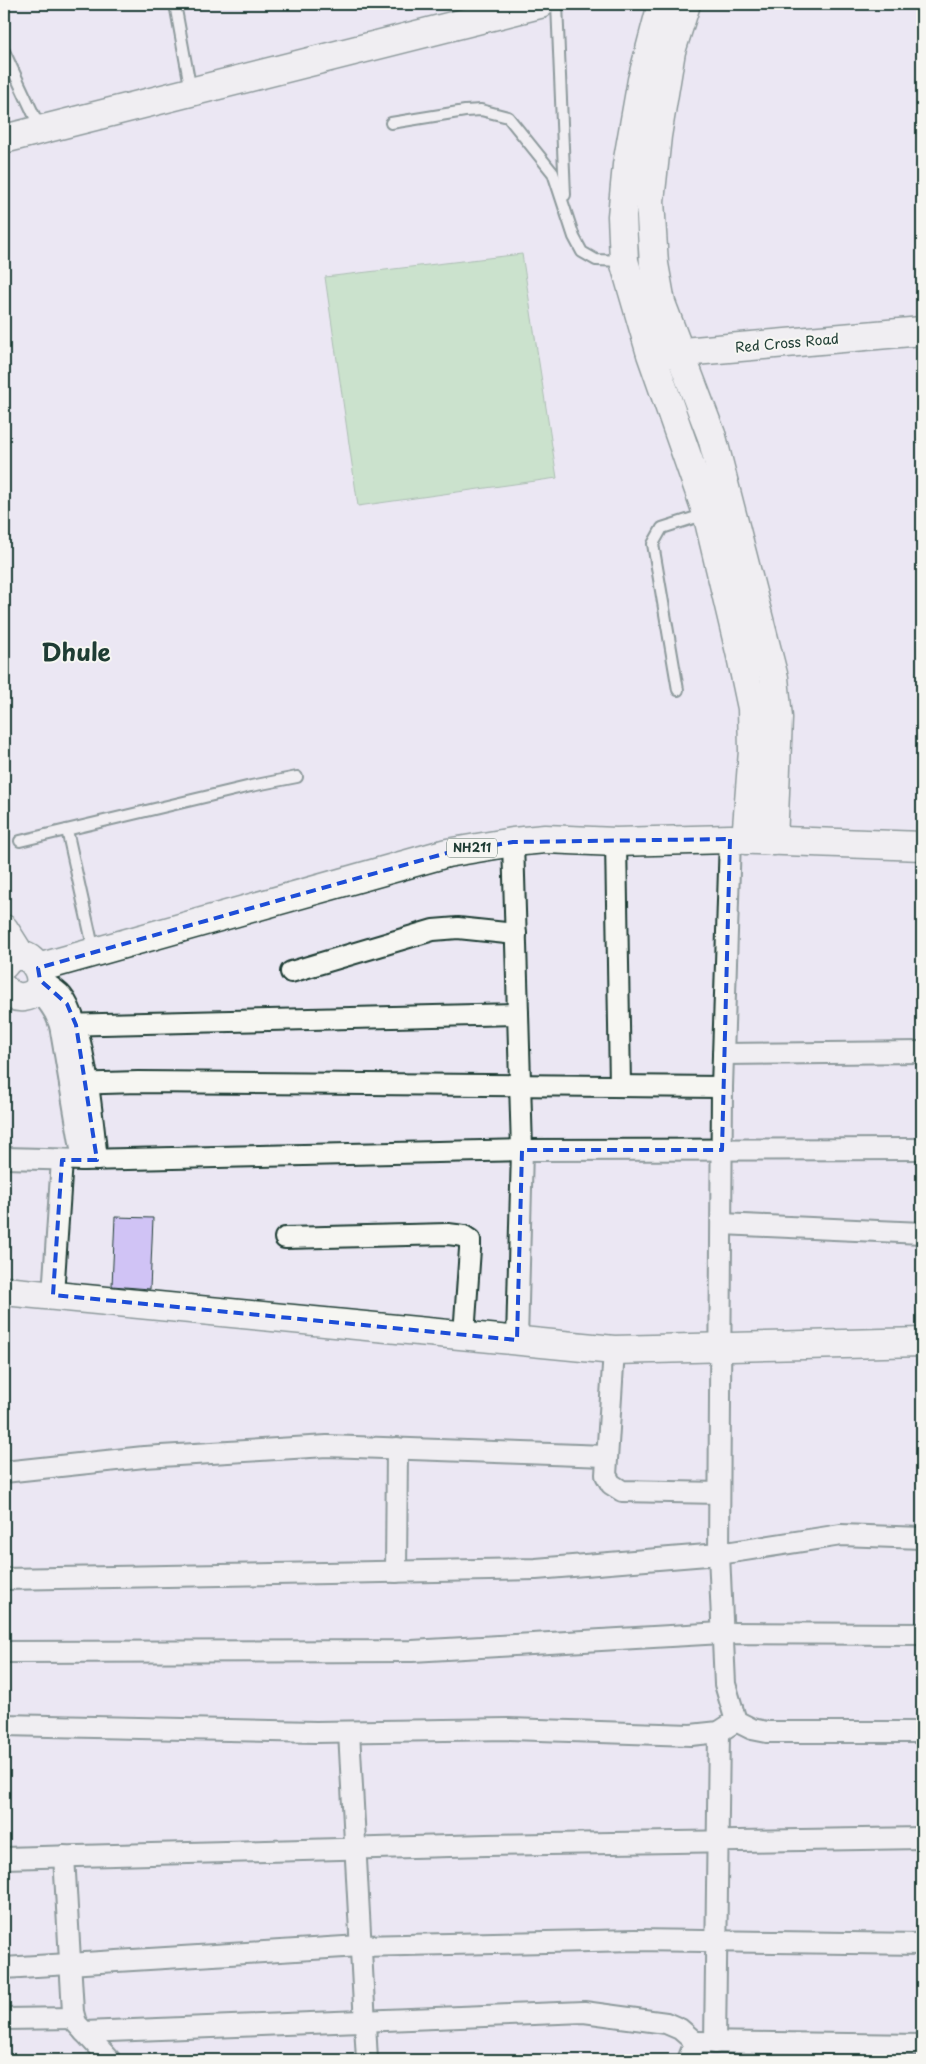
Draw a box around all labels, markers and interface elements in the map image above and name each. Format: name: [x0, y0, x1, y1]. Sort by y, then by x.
street label: Red Cross Road: [734, 327, 840, 358]
district label: Dhule: [41, 633, 111, 669]
road number: NH211: [447, 838, 497, 858]

